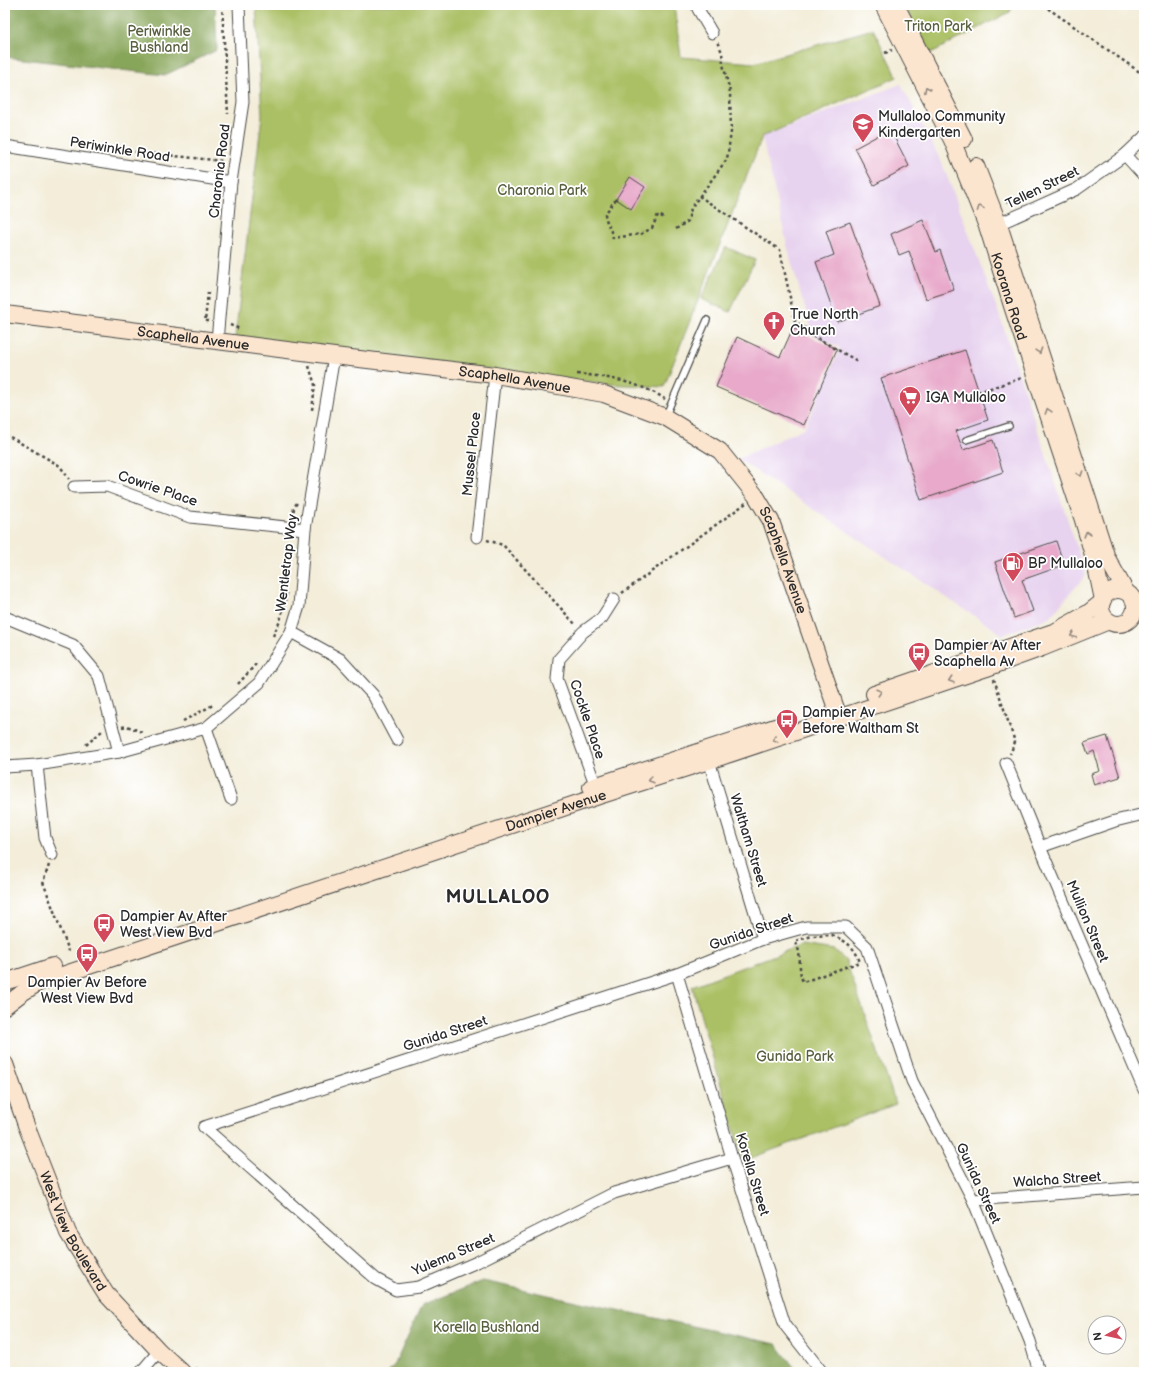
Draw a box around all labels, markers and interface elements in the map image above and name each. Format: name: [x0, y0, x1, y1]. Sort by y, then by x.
park label: Triton Park: [904, 18, 972, 35]
park label: Periwinkle Bushland: [127, 23, 191, 56]
one-way arrow: [924, 86, 932, 94]
place label: Mullaloo Community Kindergarten: [878, 108, 1006, 141]
school or university icon: Mullaloo Community Kindergarten: [850, 111, 876, 144]
street label: Charonia Road: [205, 123, 234, 219]
street label: Periwinkle Road: [69, 133, 171, 166]
street label: Tellen Street: [1003, 162, 1082, 213]
park label: Charonia Park: [497, 182, 587, 199]
one-way arrow: [976, 204, 985, 211]
street label: Koorana Road: [987, 250, 1031, 342]
place label: True North Church: [790, 306, 859, 339]
church icon: True North Church: [761, 309, 787, 342]
street label: Scaphella Avenue: [136, 323, 251, 354]
one-way arrow: [1035, 347, 1043, 354]
street label: Scaphella Avenue: [458, 363, 572, 397]
supermarket icon: IGA Mullaloo: [897, 384, 923, 417]
place label: IGA Mullaloo: [926, 389, 1006, 406]
one-way arrow: [1044, 407, 1052, 414]
street label: Mussel Place: [459, 411, 484, 497]
street label: Cowrie Place: [116, 467, 200, 510]
one-way arrow: [1076, 470, 1084, 477]
street label: Scaphella Avenue: [755, 504, 810, 616]
street label: Wentletrap Way: [272, 513, 301, 613]
one-way arrow: [1083, 531, 1092, 538]
fuel station icon: BP Mullaloo: [1000, 550, 1026, 583]
place label: BP Mullaloo: [1028, 555, 1103, 572]
one-way arrow: [1069, 630, 1077, 638]
place label: Dampier Av After Scaphella Av: [934, 637, 1042, 670]
bus stop icon: Dampier Av After Scaphella Av: [906, 640, 932, 673]
one-way arrow: [948, 675, 955, 684]
street label: Cockle Place: [566, 677, 609, 761]
one-way arrow: [875, 688, 882, 697]
place label: Dampier Av Before Waltham St: [802, 704, 919, 737]
bus stop icon: Dampier Av Before Waltham St: [774, 707, 800, 740]
one-way arrow: [771, 734, 778, 743]
one-way arrow: [648, 775, 655, 784]
street label: Dampier Avenue: [503, 786, 608, 836]
street label: Waltham Street: [726, 792, 771, 889]
street label: Mullion Street: [1063, 878, 1113, 965]
district label: MULLALOO: [446, 887, 550, 908]
place label: Dampier Av After West View Bvd: [120, 908, 228, 941]
street label: Gunida Street: [707, 909, 796, 954]
bus stop icon: Dampier Av After West View Bvd: [91, 911, 117, 944]
bus stop icon: Dampier Av Before West View Bvd: [74, 941, 100, 974]
place label: Dampier Av Before West View Bvd: [27, 974, 147, 1007]
street label: Gunida Street: [401, 1012, 490, 1055]
park label: Gunida Park: [756, 1048, 834, 1065]
street label: Korella Street: [732, 1131, 773, 1218]
street label: Gunida Street: [952, 1140, 1005, 1227]
street label: Walcha Street: [1013, 1168, 1102, 1191]
street label: West View Boulevard: [36, 1169, 110, 1294]
street label: Yulema Street: [408, 1229, 498, 1280]
north arrow: [1087, 1315, 1127, 1355]
park label: Korella Bushland: [433, 1319, 539, 1336]
text: N: [1091, 1331, 1105, 1341]

